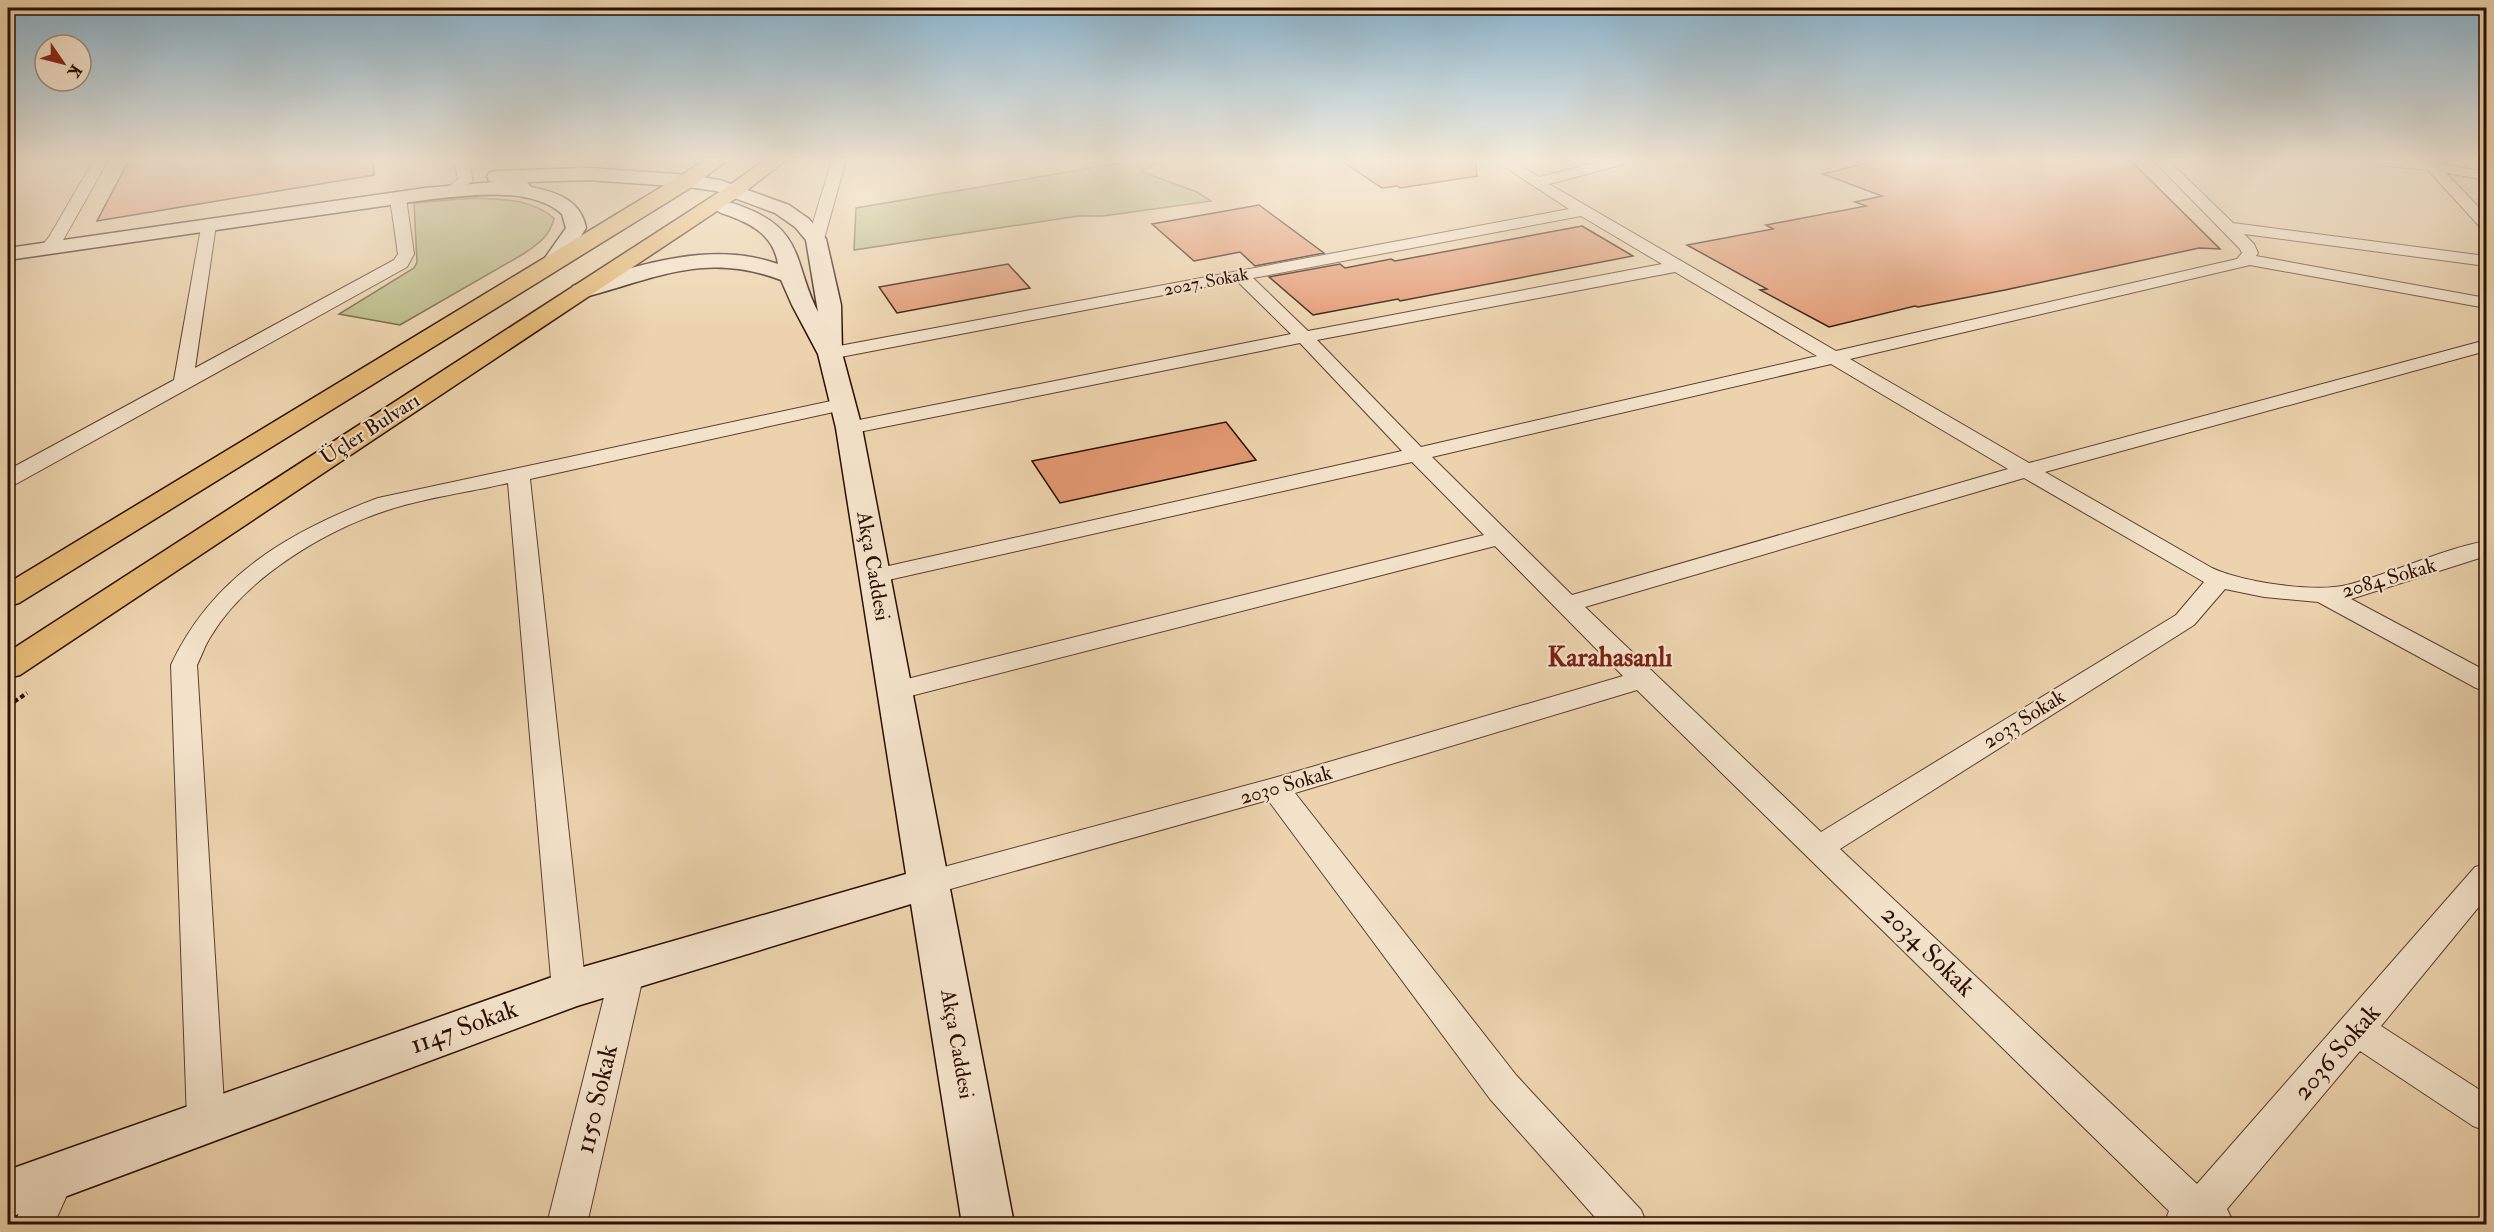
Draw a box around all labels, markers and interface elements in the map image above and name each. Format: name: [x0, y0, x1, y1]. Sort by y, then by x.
north arrow: [33, 33, 93, 93]
text: K: [63, 61, 86, 82]
street label: 2027. Sokak: [1162, 262, 1251, 301]
street label: Üçler Bulvarı: [315, 387, 425, 471]
street label: Akça Caddesi: [850, 508, 896, 623]
street label: 2084 Sokak: [2339, 552, 2439, 604]
district label: Karahasanlı: [1548, 641, 1672, 674]
street label: 2033 Sokak: [1978, 683, 2070, 755]
street label: 2030 Sokak: [1237, 759, 1335, 811]
street label: 2034 Sokak: [1874, 898, 1982, 1004]
street label: Akça Caddesi: [934, 986, 980, 1101]
street label: 1147 Sokak: [406, 993, 522, 1061]
street label: 2036 Sokak: [2286, 997, 2388, 1107]
street label: 1150 Sokak: [569, 1041, 625, 1157]

